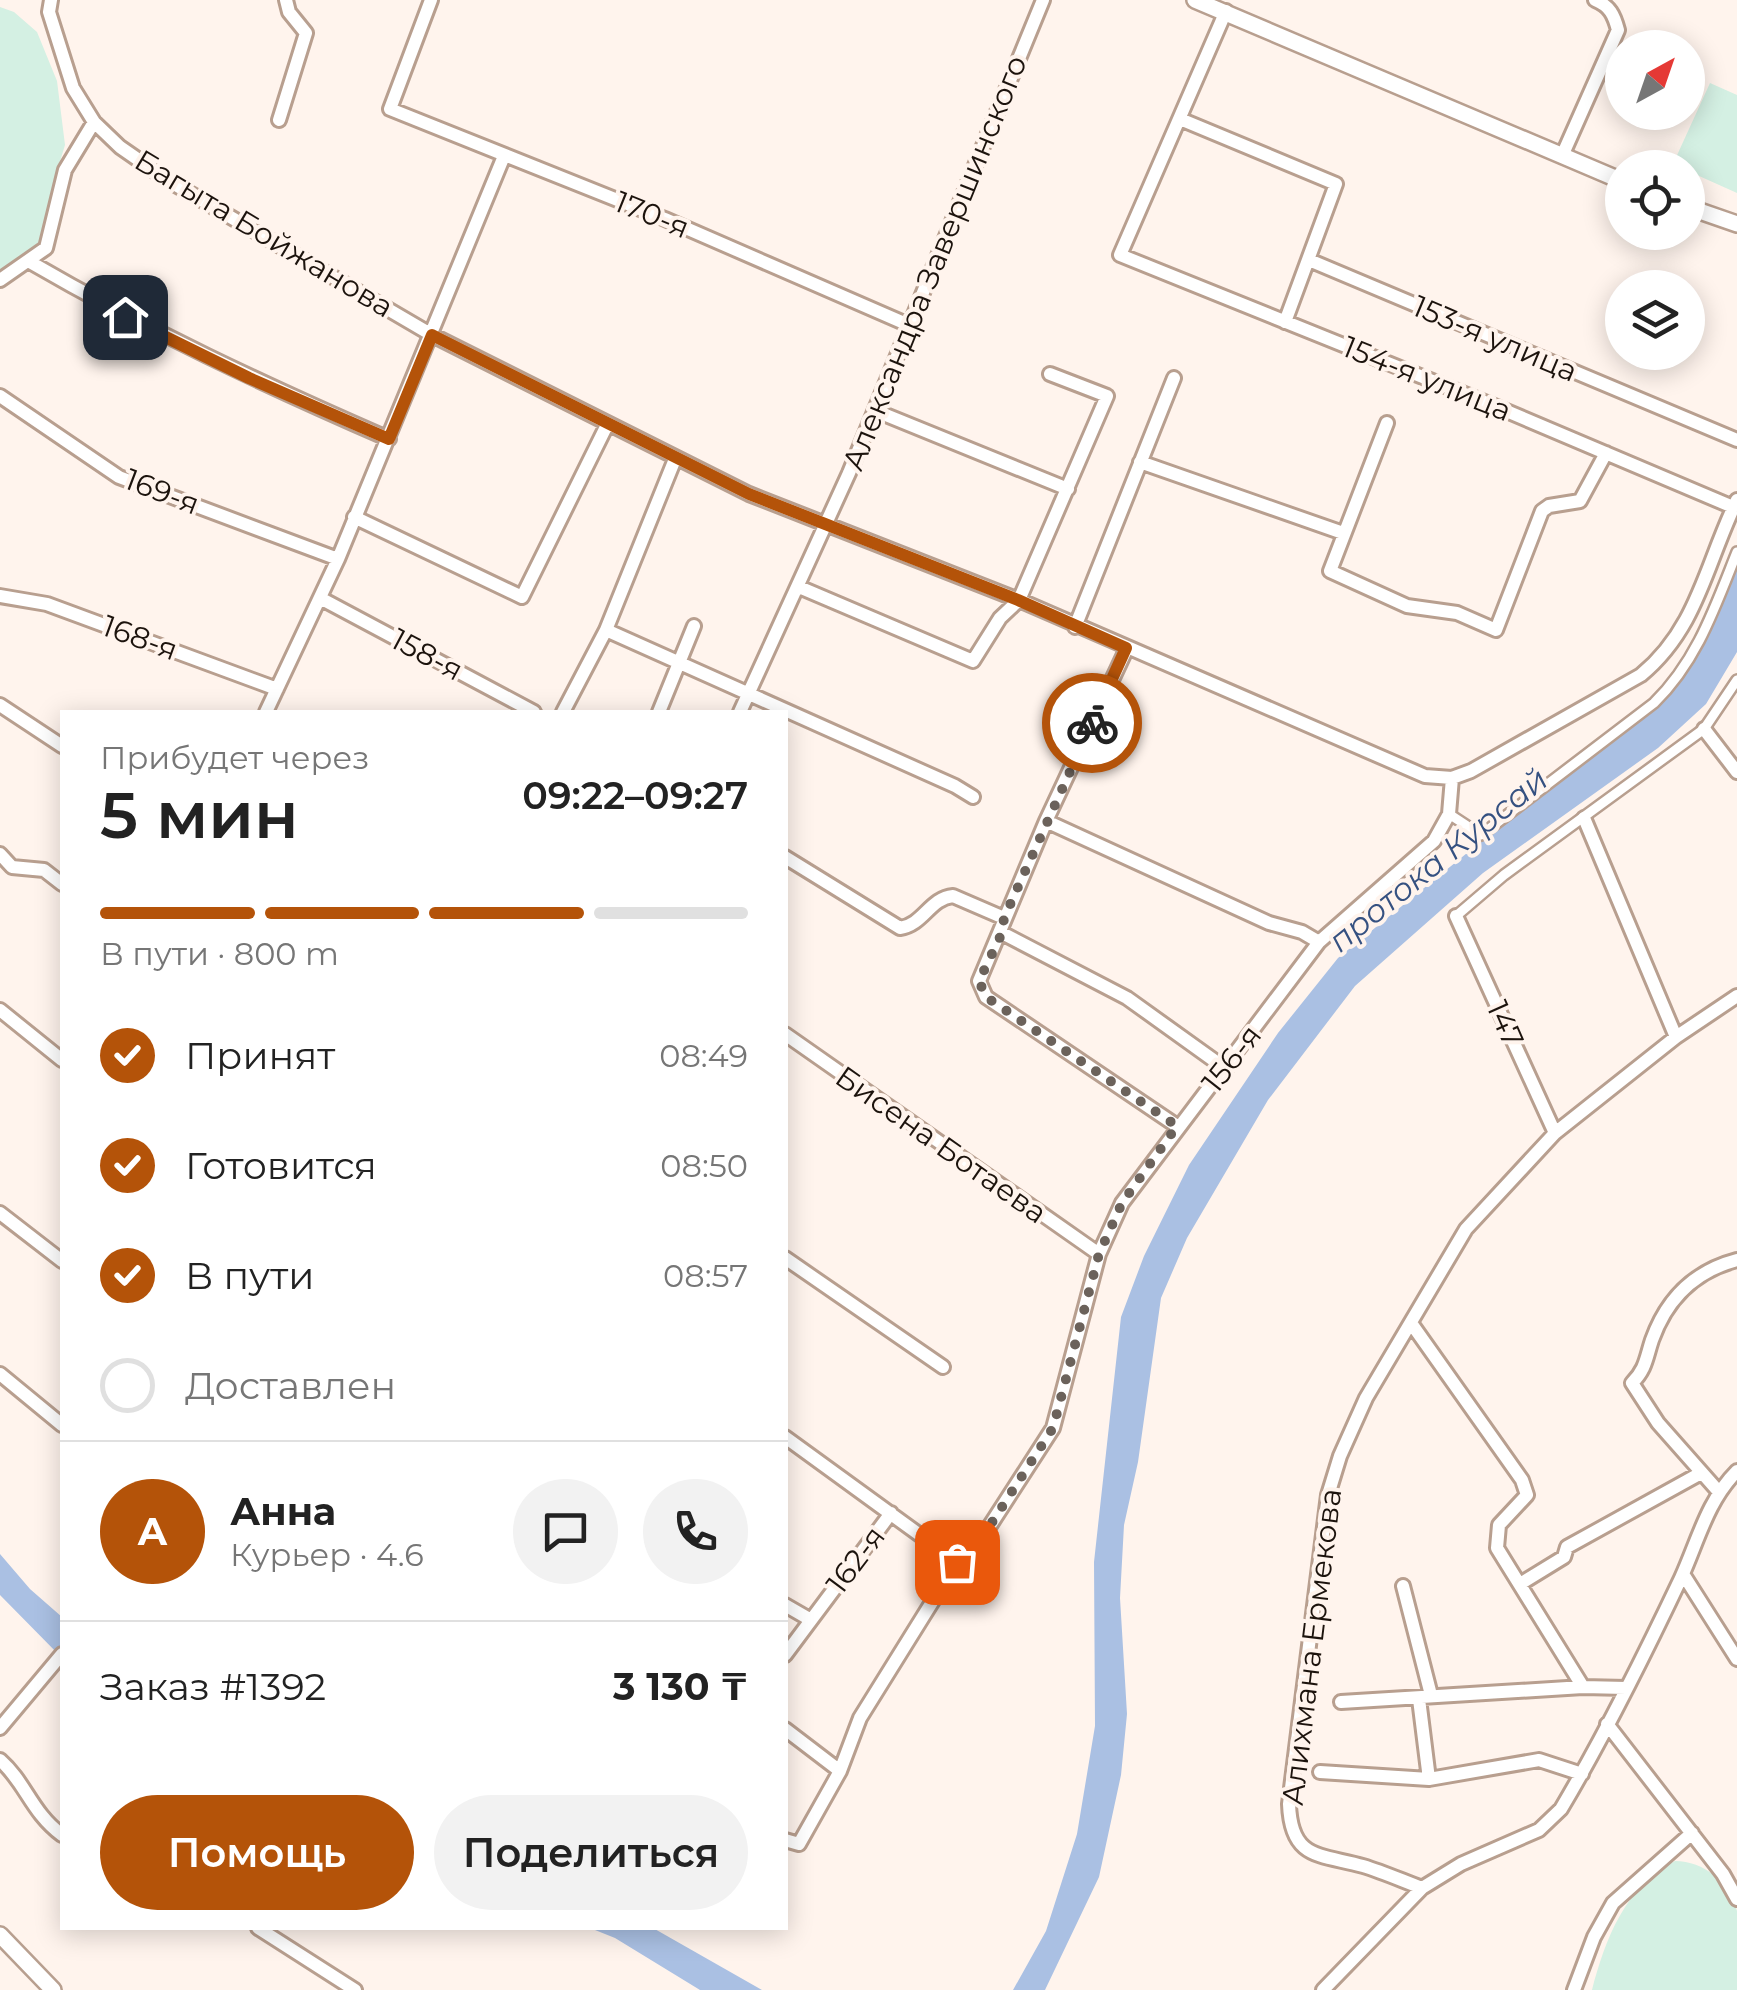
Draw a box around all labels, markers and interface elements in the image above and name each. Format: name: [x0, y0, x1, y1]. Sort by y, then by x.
north arrow: [1605, 30, 1705, 130]
map controls: [1605, 30, 1705, 370]
street label: Александра Завершинского: [834, 50, 1035, 476]
street label: Багыта Бойжанова: [128, 142, 400, 325]
button: locate: [1605, 150, 1705, 250]
street label: 170-я: [610, 183, 695, 246]
button: layers: [1605, 270, 1705, 370]
pin: [83, 275, 168, 360]
street label: 153-я улица: [1407, 287, 1583, 390]
icon: home: [98, 290, 153, 345]
street label: 154-я улица: [1338, 328, 1517, 429]
street label: 169-я: [120, 461, 205, 523]
street label: 168-я: [98, 607, 183, 668]
street label: 158-я: [385, 620, 469, 689]
courier: [1042, 673, 1142, 773]
icon: bike: [1065, 696, 1120, 751]
text: Прибудет через: [100, 738, 369, 777]
water label: протока Курсай: [1320, 759, 1555, 960]
text: 09:22–09:27: [522, 772, 748, 819]
text: 5 мин: [100, 775, 299, 854]
text: В пути · 800 m: [100, 934, 339, 973]
street label: 147: [1479, 995, 1532, 1053]
street label: 156-я: [1194, 1018, 1269, 1100]
icon: check: [100, 1028, 155, 1083]
text: Принят: [185, 1032, 335, 1079]
text: 08:49: [659, 1036, 748, 1075]
street label: Бисена Ботаева: [829, 1058, 1054, 1231]
icon: check: [100, 1138, 155, 1193]
text: Готовится: [185, 1142, 377, 1189]
text: 08:50: [660, 1146, 748, 1185]
icon: check: [100, 1248, 155, 1303]
text: В пути: [185, 1252, 314, 1299]
text: 08:57: [663, 1256, 748, 1295]
text: Доставлен: [185, 1362, 396, 1409]
button: chat: [513, 1479, 618, 1584]
button: phone: [643, 1479, 748, 1584]
street label: Алихмана Ермекова: [1274, 1486, 1349, 1807]
text: Анна: [230, 1488, 336, 1535]
text: А: [137, 1508, 168, 1555]
street label: 162-я: [818, 1519, 893, 1601]
pin: [915, 1520, 1000, 1605]
text: Курьер · 4.6: [230, 1535, 424, 1574]
icon: bag: [930, 1535, 985, 1590]
text: Заказ #1392: [100, 1663, 326, 1710]
text: 3 130 ₸: [613, 1663, 748, 1710]
button: Помощь: [100, 1795, 414, 1910]
button: Поделиться: [434, 1795, 748, 1910]

